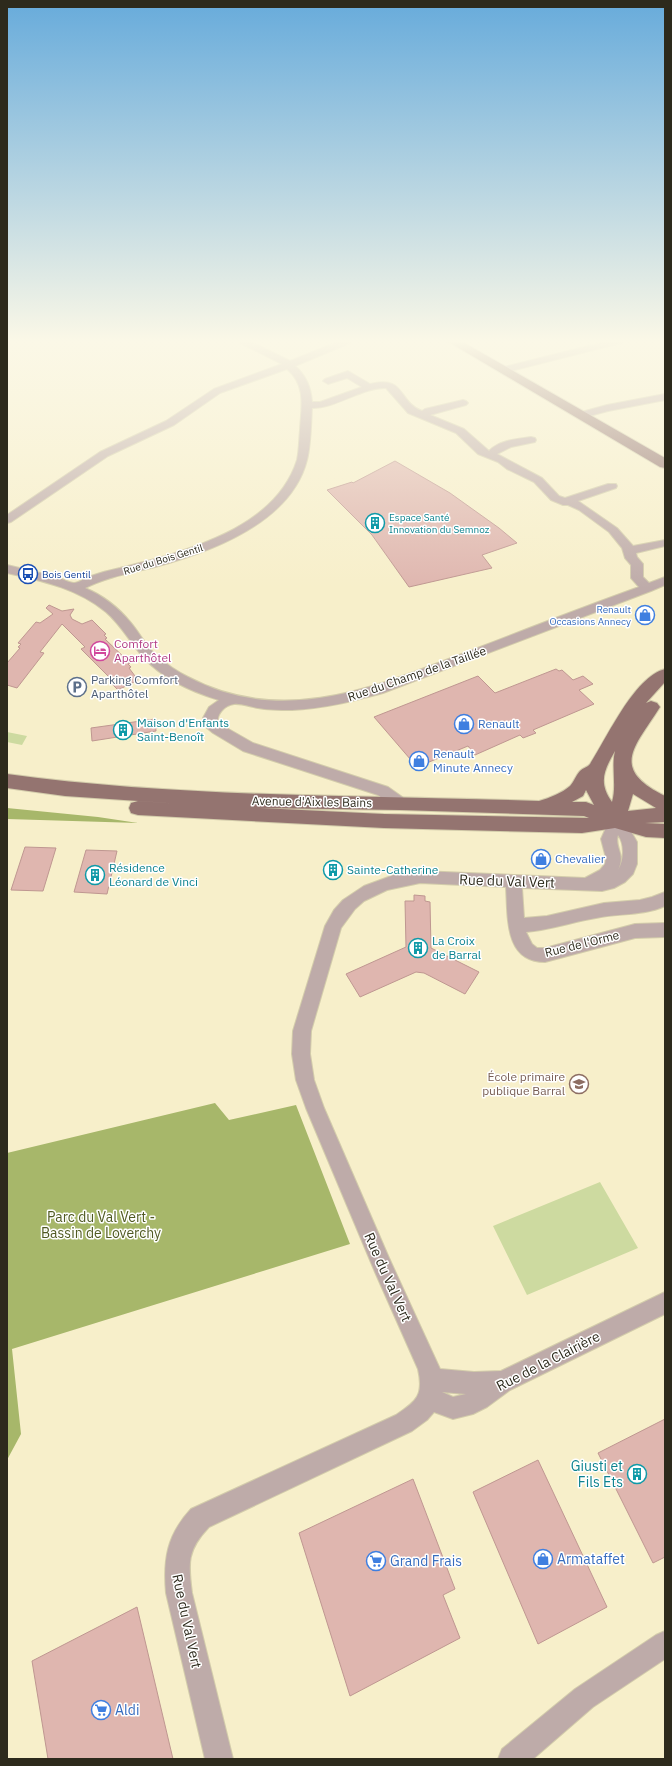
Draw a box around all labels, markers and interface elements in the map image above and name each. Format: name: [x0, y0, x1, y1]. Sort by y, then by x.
place label: Espace Santé Innovation du Semnoz: [389, 511, 490, 536]
building icon: Espace Santé Innovation du Semnoz: [364, 512, 386, 534]
street label: Rue du Bois Gentil: [122, 541, 205, 578]
bus stop icon: Bois Gentil: [17, 563, 39, 585]
place label: Bois Gentil: [42, 568, 91, 581]
place label: Renault Occasions Annecy: [549, 603, 631, 628]
shop icon: Renault Occasions Annecy: [634, 604, 656, 626]
place label: Comfort Aparthôtel: [114, 636, 171, 665]
hotel icon: Comfort Aparthôtel: [89, 640, 111, 662]
street label: Rue du Champ de la Taillée: [346, 643, 488, 704]
place label: Parking Comfort Aparthôtel: [91, 672, 178, 701]
parking icon: Parking Comfort Aparthôtel: [66, 676, 88, 698]
shop icon: Renault: [453, 713, 475, 735]
place label: Maison d'Enfants Saint-Benoît: [137, 715, 229, 744]
place label: Renault: [478, 716, 520, 731]
building icon: Maison d'Enfants Saint-Benoît: [112, 719, 134, 741]
place label: Renault Minute Annecy: [433, 746, 513, 775]
shop icon: Renault Minute Annecy: [408, 750, 430, 772]
street label: Avenue d'Aix les Bains: [252, 793, 372, 810]
shop icon: Chevalier: [530, 848, 552, 870]
place label: Chevalier: [555, 851, 606, 866]
building icon: Sainte-Catherine: [322, 859, 344, 881]
place label: Résidence Léonard de Vinci: [109, 860, 198, 889]
place label: Sainte-Catherine: [347, 862, 439, 877]
building icon: Résidence Léonard de Vinci: [84, 864, 106, 886]
street label: Rue du Val Vert: [459, 870, 555, 892]
street label: Rue de l'Orme: [543, 927, 621, 960]
place label: La Croix de Barral: [432, 933, 481, 962]
building icon: La Croix de Barral: [407, 937, 429, 959]
place label: École primaire publique Barral: [482, 1069, 565, 1098]
school or university icon: École primaire publique Barral: [568, 1073, 590, 1095]
park label: Parc du Val Vert - Bassin de Loverchy: [41, 1208, 161, 1242]
street label: Rue du Val Vert: [360, 1230, 416, 1325]
street label: Rue de la Clairière: [493, 1327, 603, 1395]
place label: Giusti et Fils Ets: [571, 1457, 623, 1491]
building icon: Giusti et Fils Ets: [626, 1463, 648, 1485]
shop icon: Armataffet: [532, 1548, 554, 1570]
supermarket icon: Grand Frais: [365, 1550, 387, 1572]
place label: Armataffet: [557, 1550, 625, 1568]
place label: Grand Frais: [390, 1552, 462, 1570]
street label: Rue du Val Vert: [168, 1572, 206, 1670]
supermarket icon: Aldi: [90, 1699, 112, 1721]
place label: Aldi: [115, 1701, 139, 1719]

